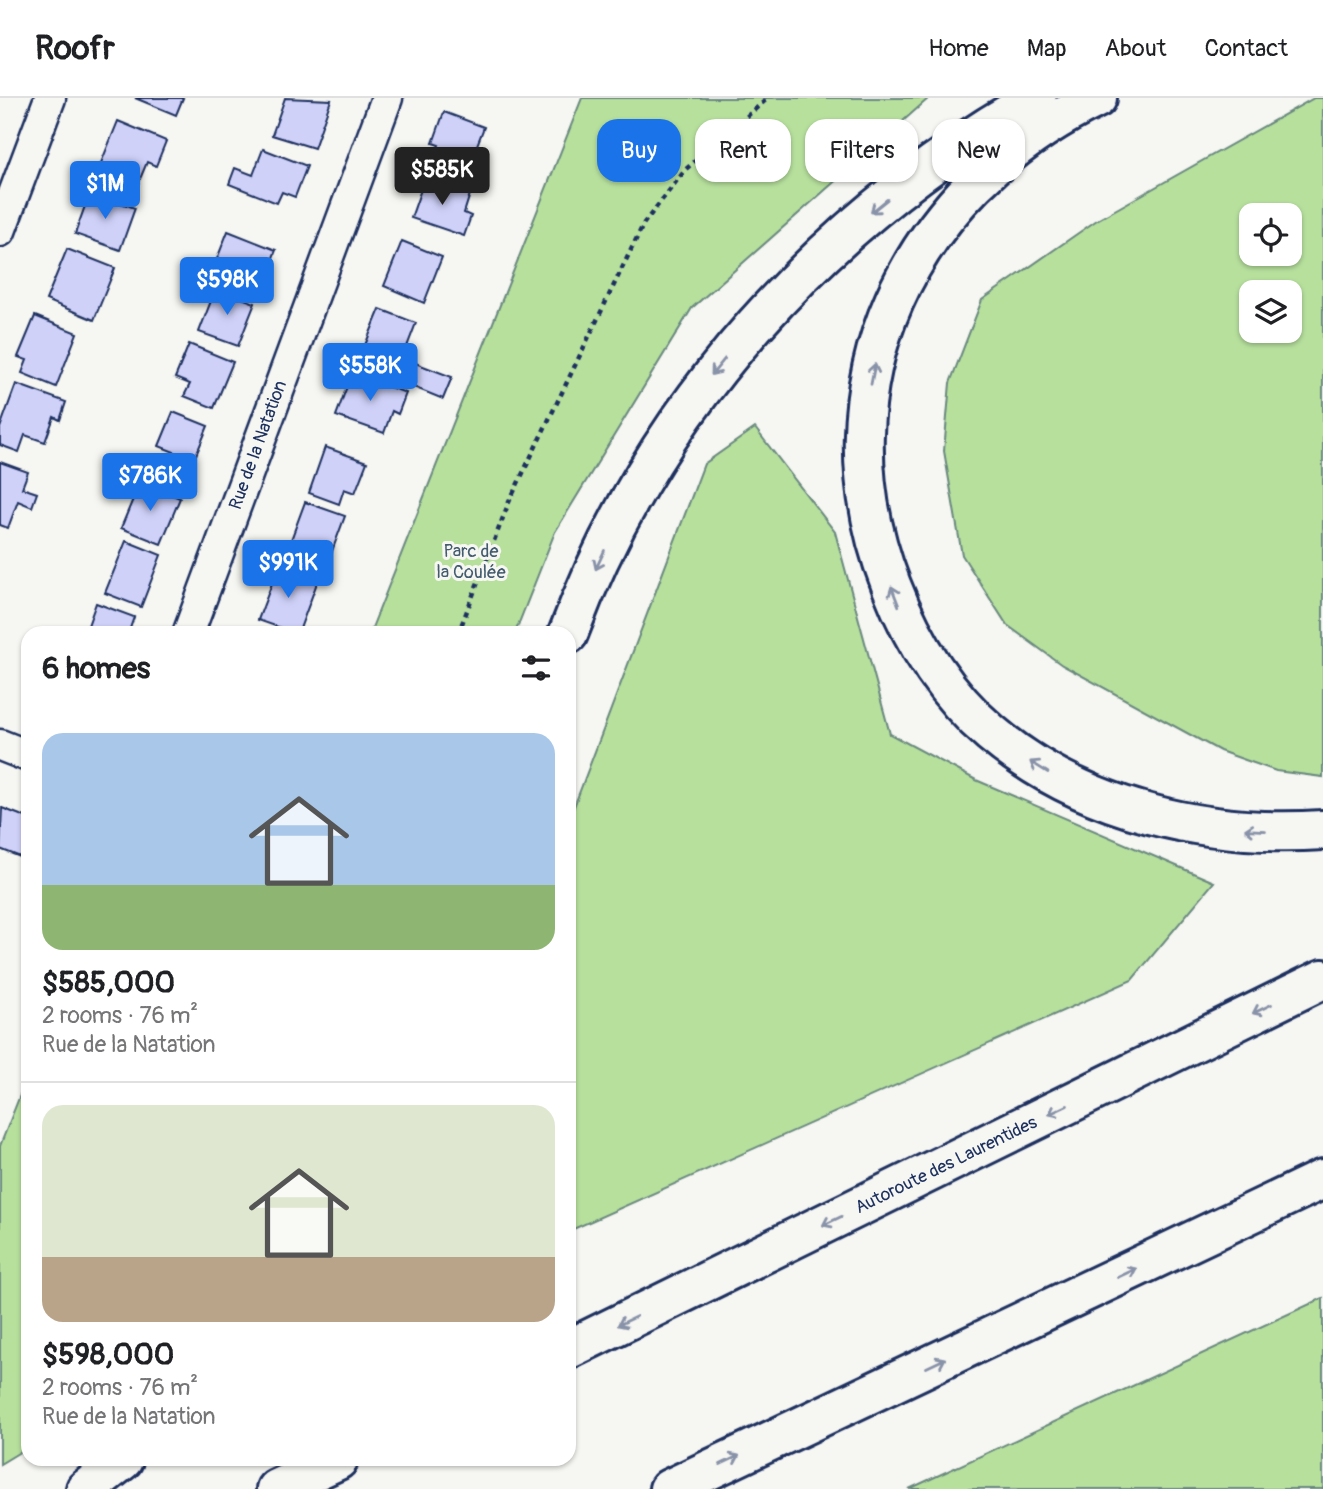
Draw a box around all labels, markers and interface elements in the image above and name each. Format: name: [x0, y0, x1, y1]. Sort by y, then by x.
text: Roofr: [35, 28, 115, 69]
text: Home: [928, 34, 989, 63]
text: Map: [1027, 34, 1067, 63]
text: About: [1105, 34, 1167, 63]
text: Contact: [1205, 34, 1288, 63]
chip: Buy: [597, 119, 681, 182]
chip: Rent: [695, 119, 791, 182]
chip: Filters: [805, 119, 918, 182]
chip: New: [932, 119, 1025, 182]
pin: $585K: [393, 148, 491, 207]
text: $585K: [411, 155, 473, 184]
pin: $1M: [71, 162, 139, 221]
text: $1M: [86, 169, 124, 198]
one-way arrow: [870, 198, 888, 214]
map controls: [1239, 203, 1302, 343]
button: locate: [1239, 203, 1302, 266]
pin: $598K: [178, 258, 276, 317]
text: $598K: [196, 265, 258, 294]
button: layers: [1239, 280, 1302, 343]
pin: $558K: [321, 344, 419, 403]
text: $558K: [339, 351, 401, 380]
one-way arrow: [711, 357, 726, 375]
one-way arrow: [866, 363, 880, 386]
street label: Rue de la Natation: [224, 377, 292, 513]
pin: $786K: [101, 454, 199, 513]
text: $786K: [118, 461, 182, 490]
pin: $991K: [239, 540, 337, 600]
park label: Parc de la Coulée: [436, 540, 506, 584]
text: $991K: [258, 548, 318, 577]
one-way arrow: [593, 549, 606, 570]
one-way arrow: [888, 586, 900, 608]
icon: filters: [517, 649, 555, 687]
text: 6 homes: [42, 650, 150, 687]
one-way arrow: [1030, 759, 1050, 773]
icon: home: [236, 778, 362, 904]
one-way arrow: [1244, 823, 1267, 836]
text: $585,000: [42, 964, 175, 1001]
text: 2 rooms · 76 m²: [42, 1001, 198, 1030]
one-way arrow: [1252, 1003, 1273, 1017]
text: Rue de la Natation: [42, 1030, 216, 1059]
one-way arrow: [1048, 1103, 1068, 1117]
street label: Autoroute des Laurentides: [851, 1111, 1041, 1219]
icon: home: [236, 1150, 362, 1276]
one-way arrow: [822, 1215, 843, 1229]
one-way arrow: [1116, 1266, 1137, 1279]
one-way arrow: [617, 1314, 638, 1328]
text: $598,000: [42, 1336, 174, 1373]
one-way arrow: [925, 1356, 946, 1369]
text: 2 rooms · 76 m²: [42, 1373, 198, 1402]
text: Rue de la Natation: [42, 1402, 216, 1431]
one-way arrow: [719, 1453, 741, 1466]

